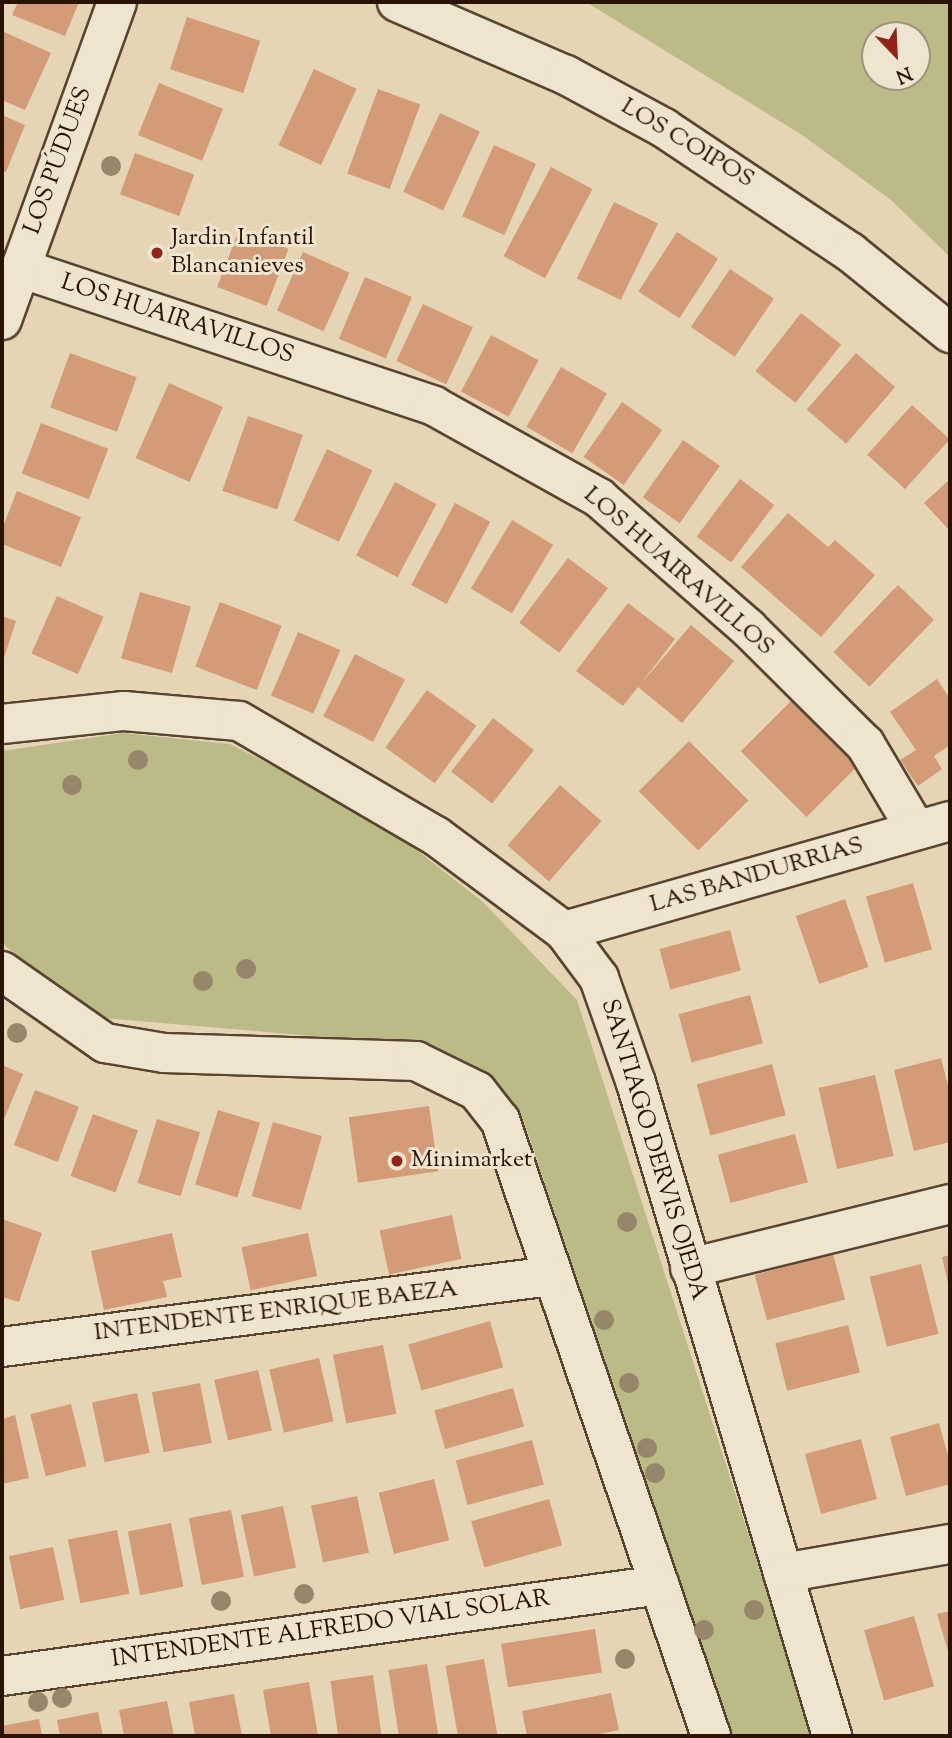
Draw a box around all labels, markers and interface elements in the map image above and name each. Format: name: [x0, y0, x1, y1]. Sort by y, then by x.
north arrow: [861, 21, 931, 91]
text: N: [891, 59, 916, 89]
street label: LOS PÚDUES: [19, 83, 99, 239]
street label: LOS COIPOS: [615, 93, 759, 195]
place label: Jardin Infantil Blancanieves: [171, 225, 314, 281]
marker: Jardin Infantil Blancanieves: [149, 245, 165, 261]
street label: LOS HUAIRAVILLOS: [57, 269, 297, 371]
street label: LOS HUAIRAVILLOS: [577, 481, 779, 663]
street label: LAS BANDURRIAS: [647, 832, 867, 920]
street label: SANTIAGO DERVIS OJEDA: [593, 996, 713, 1304]
place label: Minimarket: [411, 1147, 532, 1175]
marker: Minimarket: [389, 1153, 405, 1169]
street label: INTENDENTE ENRIQUE BAEZA: [93, 1275, 459, 1349]
street label: INTENDENTE ALFREDO VIAL SOLAR: [110, 1585, 552, 1675]

